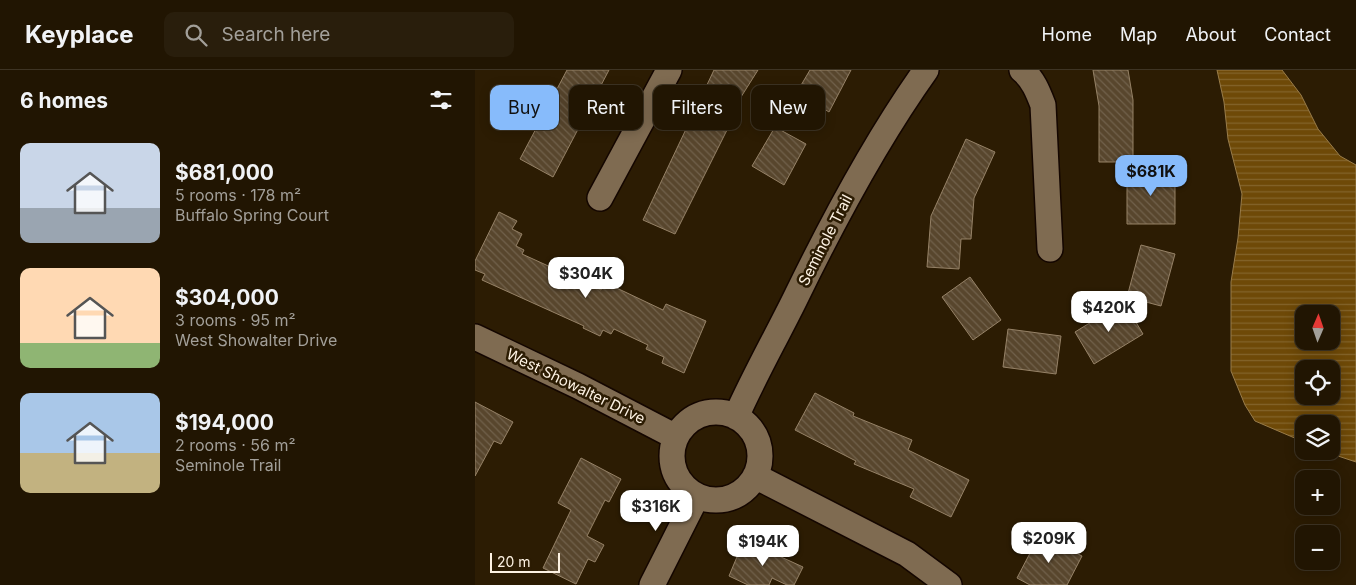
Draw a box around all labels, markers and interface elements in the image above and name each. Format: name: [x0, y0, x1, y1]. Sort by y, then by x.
search box: [164, 12, 514, 57]
text: Keyplace: [25, 20, 134, 49]
icon: search: [182, 21, 210, 49]
text: Search here: [222, 23, 330, 46]
text: Home: [1042, 24, 1092, 45]
text: Map: [1120, 24, 1157, 45]
text: About: [1185, 24, 1236, 45]
text: Contact: [1264, 24, 1331, 45]
chip: Buy: [490, 85, 559, 130]
chip: Rent: [569, 85, 643, 130]
chip: Filters: [653, 85, 741, 130]
chip: New: [751, 85, 825, 130]
icon: filters: [427, 86, 455, 114]
text: 6 homes: [20, 88, 108, 113]
pin: $681K: [1116, 154, 1186, 197]
text: $681,000: [175, 160, 274, 185]
text: $681K: [1126, 161, 1176, 181]
icon: home: [60, 163, 120, 223]
text: 5 rooms · 178 m²: [175, 185, 301, 205]
street label: Seminole Trail: [794, 191, 856, 289]
text: Buffalo Spring Court: [175, 205, 329, 225]
pin: $304K: [551, 256, 621, 299]
text: $304K: [559, 263, 613, 283]
text: $304,000: [175, 285, 279, 310]
icon: home: [60, 288, 120, 348]
pin: $420K: [1074, 290, 1144, 333]
text: $420K: [1082, 297, 1136, 317]
north arrow: [1295, 305, 1340, 350]
map controls: [1295, 305, 1340, 570]
text: 3 rooms · 95 m²: [175, 310, 296, 330]
text: West Showalter Drive: [175, 330, 337, 350]
street label: West Showalter Drive: [503, 344, 649, 428]
button: locate: [1295, 360, 1340, 405]
text: $194,000: [175, 410, 274, 435]
icon: home: [60, 413, 120, 473]
button: layers: [1295, 415, 1340, 460]
text: 2 rooms · 56 m²: [175, 435, 296, 455]
text: Seminole Trail: [175, 455, 281, 475]
button: +: [1295, 470, 1340, 515]
pin: $316K: [621, 490, 691, 532]
text: $316K: [631, 496, 681, 516]
pin: $209K: [1014, 522, 1084, 564]
pin: $194K: [728, 524, 798, 567]
button: −: [1295, 525, 1340, 570]
text: $209K: [1022, 528, 1076, 548]
text: $194K: [738, 531, 788, 551]
scale bar: [490, 550, 560, 573]
text: 20 m: [497, 553, 531, 570]

